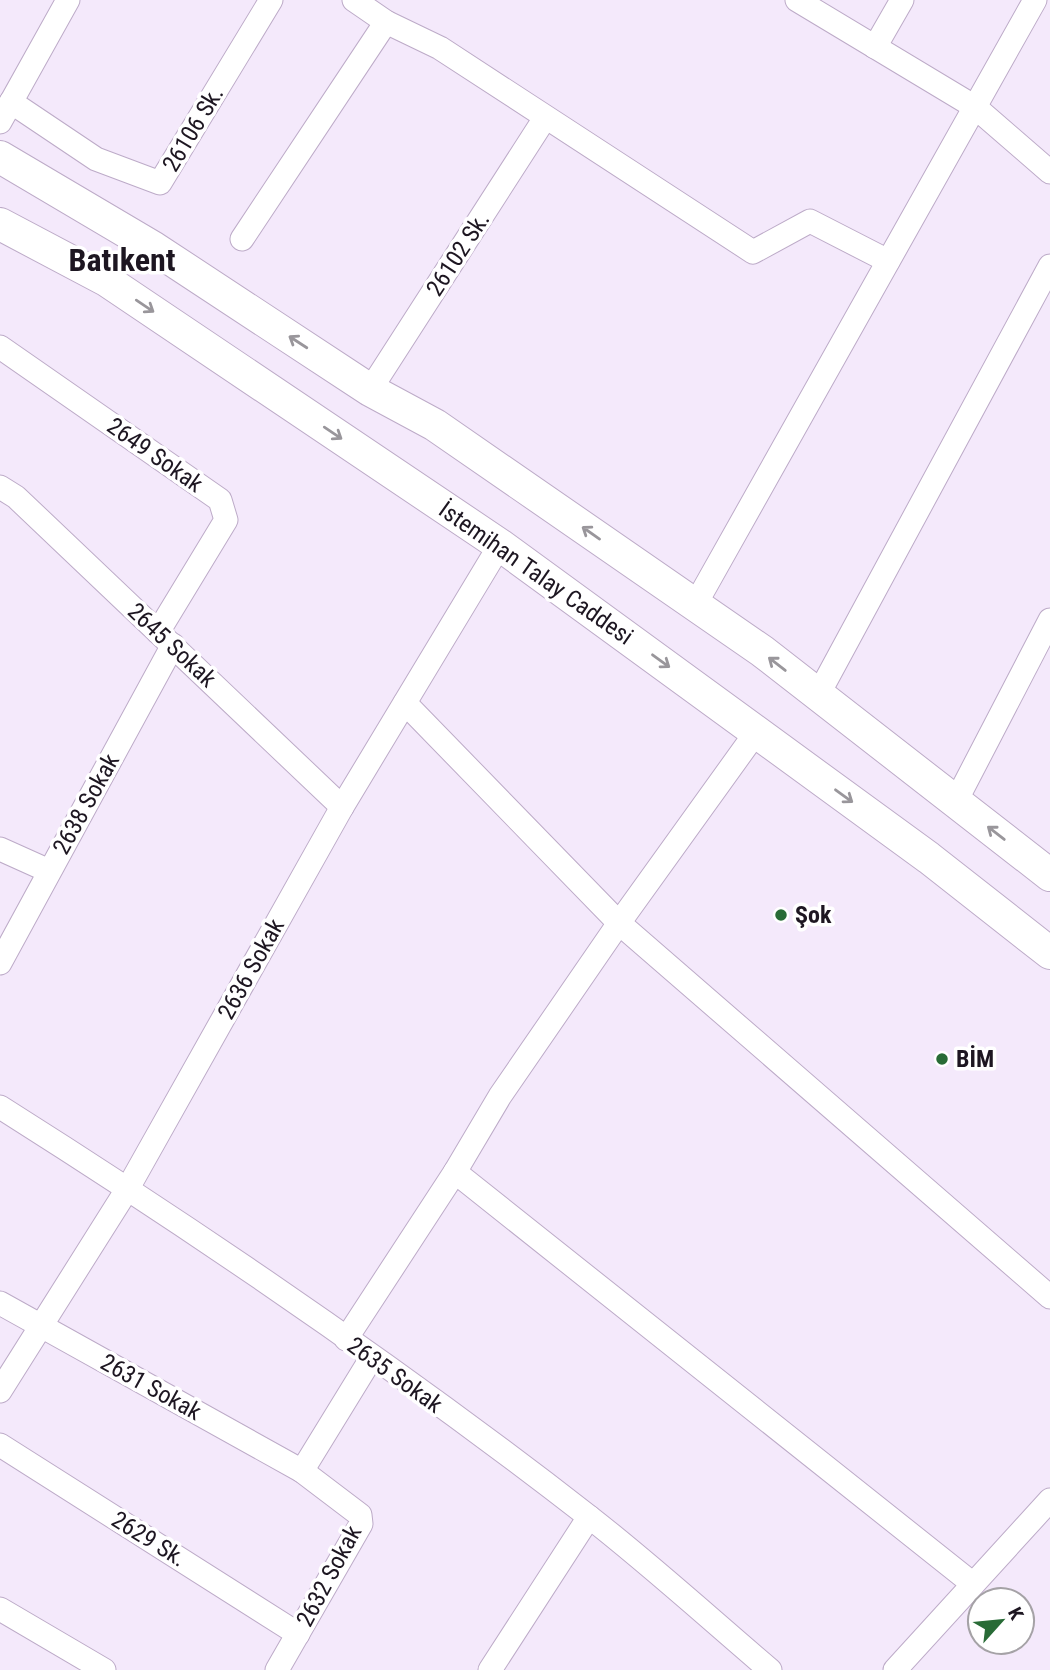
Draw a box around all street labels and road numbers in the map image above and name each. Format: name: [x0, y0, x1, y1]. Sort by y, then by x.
street label: 26106 Sk.: [157, 81, 229, 177]
street label: 26102 Sk.: [421, 207, 495, 301]
street label: 2649 Sokak: [102, 412, 208, 498]
street label: İstemihan Talay Caddesi: [434, 495, 638, 651]
street label: 2645 Sokak: [122, 597, 222, 693]
street label: 2638 Sokak: [47, 749, 125, 859]
street label: 2636 Sokak: [212, 914, 290, 1024]
street label: 2635 Sokak: [342, 1331, 448, 1419]
street label: 2631 Sokak: [96, 1348, 206, 1426]
street label: 2629 Sk.: [107, 1505, 191, 1573]
street label: 2632 Sokak: [291, 1520, 367, 1631]

